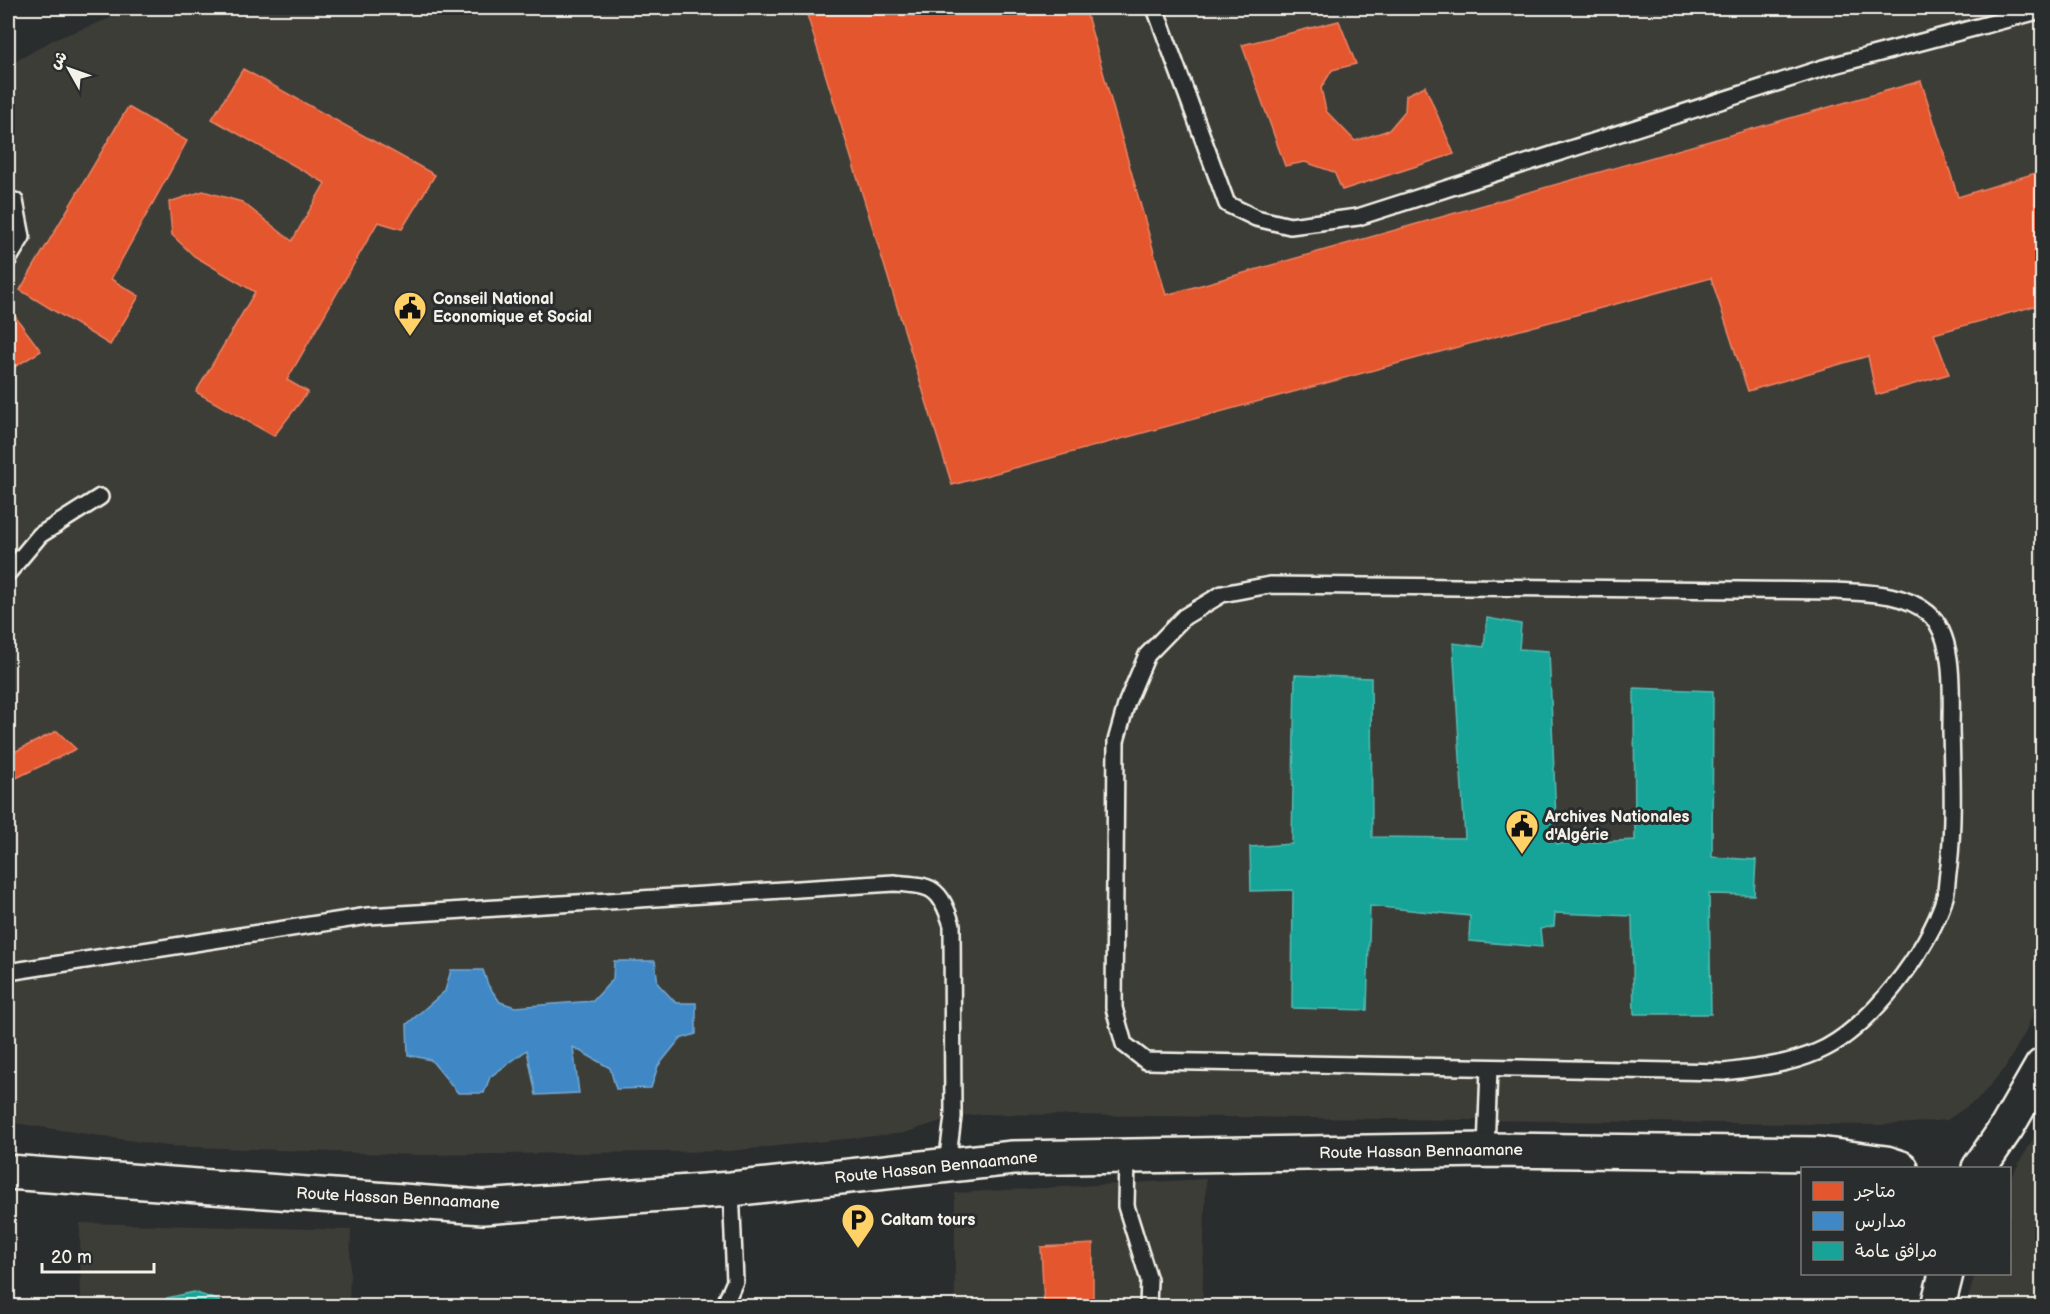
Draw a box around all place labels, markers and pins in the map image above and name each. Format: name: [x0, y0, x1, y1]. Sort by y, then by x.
public building icon: Conseil National Economique et Social: [392, 290, 428, 337]
place label: Conseil National Economique et Social: [433, 290, 592, 327]
public building icon: Archives Nationales d'Algérie: [1504, 808, 1540, 855]
place label: Archives Nationales d'Algérie: [1544, 808, 1690, 845]
parking icon: Caltam tours: [840, 1202, 876, 1249]
place label: Caltam tours: [881, 1211, 975, 1230]

